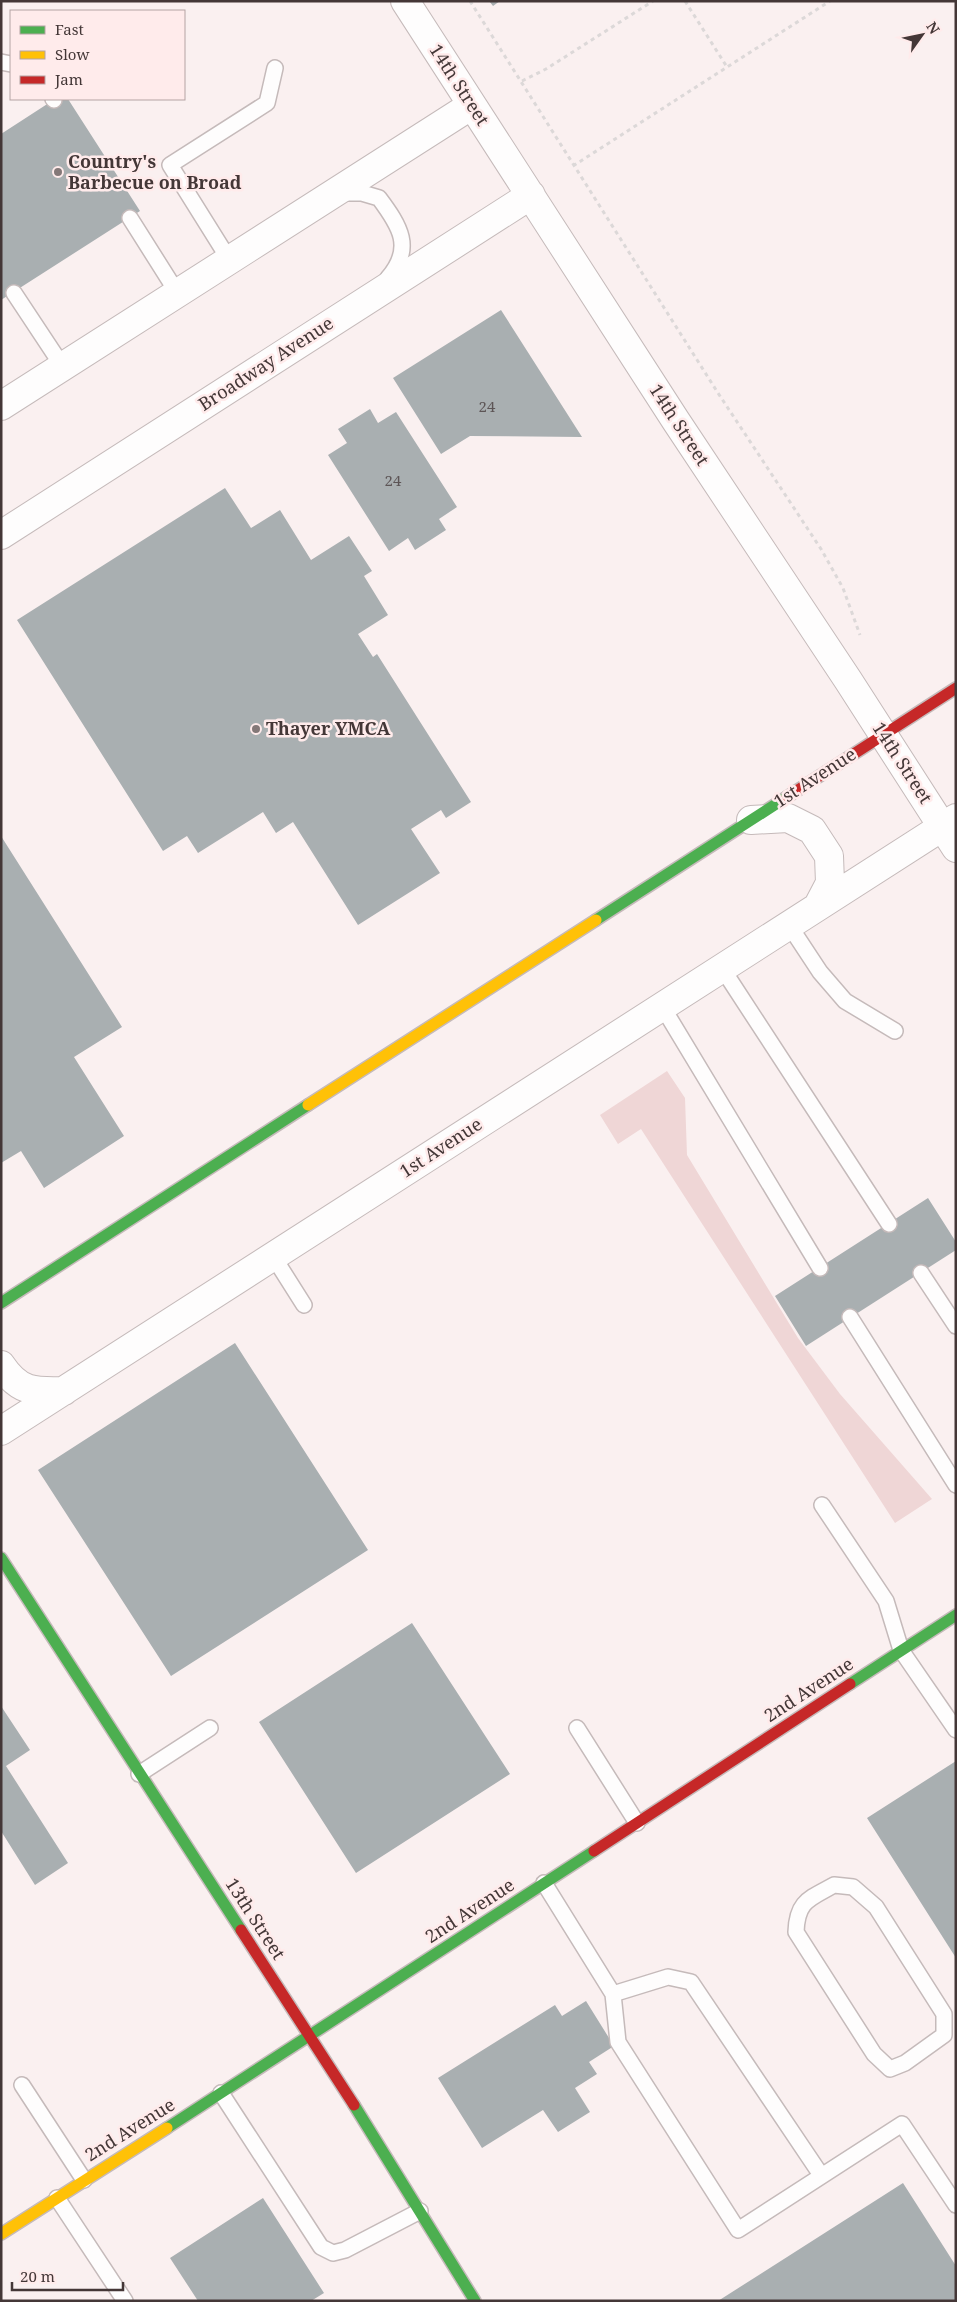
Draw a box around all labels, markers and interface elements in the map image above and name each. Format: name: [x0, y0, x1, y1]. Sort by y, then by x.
legend: [10, 10, 185, 100]
north arrow: [897, 10, 947, 60]
text: N: [922, 18, 944, 37]
text: Fast: [55, 19, 84, 39]
street label: 14th Street: [425, 39, 495, 130]
text: Slow: [55, 44, 89, 64]
text: Jam: [54, 69, 83, 89]
place label: Country's Barbecue on Broad: [68, 149, 242, 194]
marker: Country's Barbecue on Broad: [52, 166, 64, 178]
street label: Broadway Avenue: [193, 311, 338, 416]
street label: 14th Street: [645, 379, 715, 470]
house number: 24: [479, 396, 496, 416]
house number: 24: [385, 470, 402, 490]
place label: Thayer YMCA: [266, 716, 391, 740]
street label: 14th Street: [868, 717, 938, 808]
marker: Thayer YMCA: [250, 723, 262, 735]
street label: 1st Avenue: [769, 742, 860, 813]
street label: 1st Avenue: [395, 1112, 486, 1183]
street label: 2nd Avenue: [759, 1651, 858, 1727]
street label: 2nd Avenue: [420, 1872, 519, 1948]
street label: 13th Street: [221, 1873, 291, 1964]
street label: 2nd Avenue: [80, 2092, 179, 2166]
scale bar: [12, 2260, 124, 2292]
text: 20 m: [20, 2266, 55, 2286]

